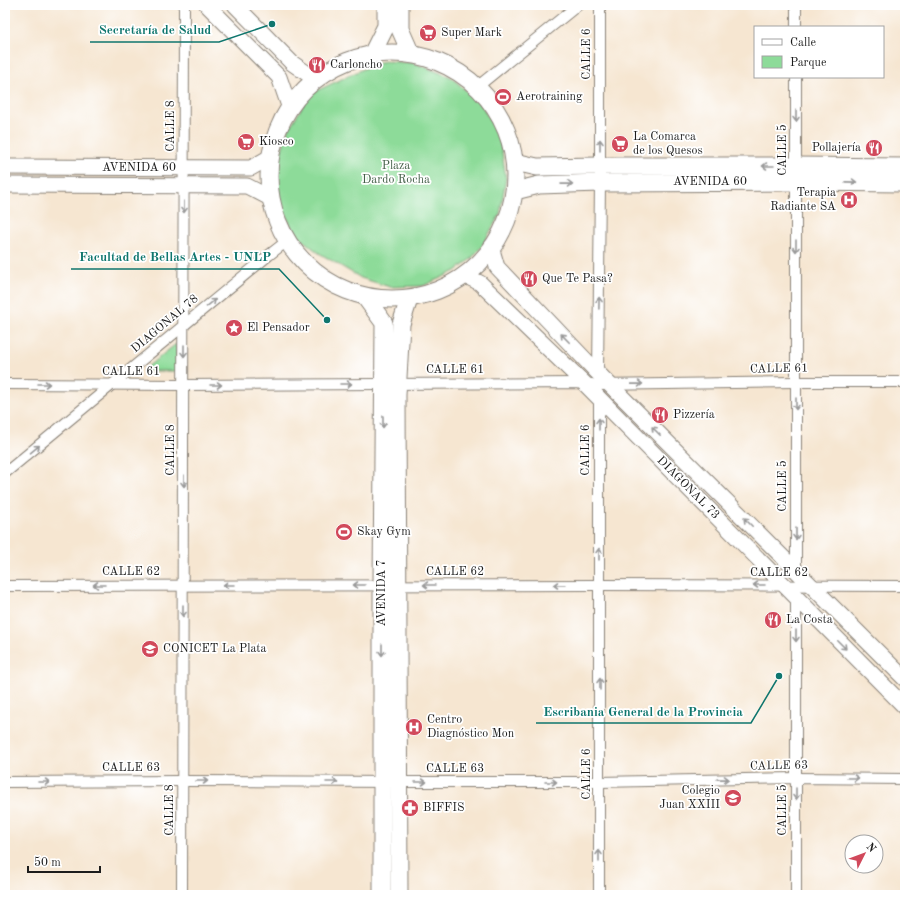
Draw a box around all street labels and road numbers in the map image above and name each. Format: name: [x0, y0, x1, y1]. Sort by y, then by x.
street label: CALLE 6: [581, 28, 593, 80]
street label: CALLE 8: [165, 100, 177, 152]
street label: CALLE 5: [776, 124, 789, 176]
street label: AVENIDA 60: [102, 162, 176, 174]
street label: AVENIDA 60: [673, 176, 747, 188]
street label: DIAGONAL 78: [129, 293, 201, 355]
street label: CALLE 61: [750, 362, 808, 376]
street label: CALLE 61: [426, 364, 484, 376]
street label: CALLE 61: [102, 366, 160, 378]
street label: CALLE 8: [165, 424, 177, 476]
street label: CALLE 6: [580, 424, 592, 476]
street label: DIAGONAL 73: [654, 454, 722, 522]
street label: CALLE 5: [776, 460, 789, 512]
street label: AVENIDA 7: [376, 560, 388, 626]
street label: CALLE 62: [102, 566, 160, 578]
street label: CALLE 62: [426, 566, 484, 578]
street label: CALLE 62: [750, 567, 808, 579]
street label: CALLE 6: [581, 748, 593, 800]
street label: CALLE 63: [750, 759, 808, 773]
street label: CALLE 63: [102, 762, 160, 774]
street label: CALLE 63: [426, 763, 484, 775]
street label: CALLE 8: [164, 784, 176, 836]
street label: CALLE 5: [776, 784, 789, 836]

